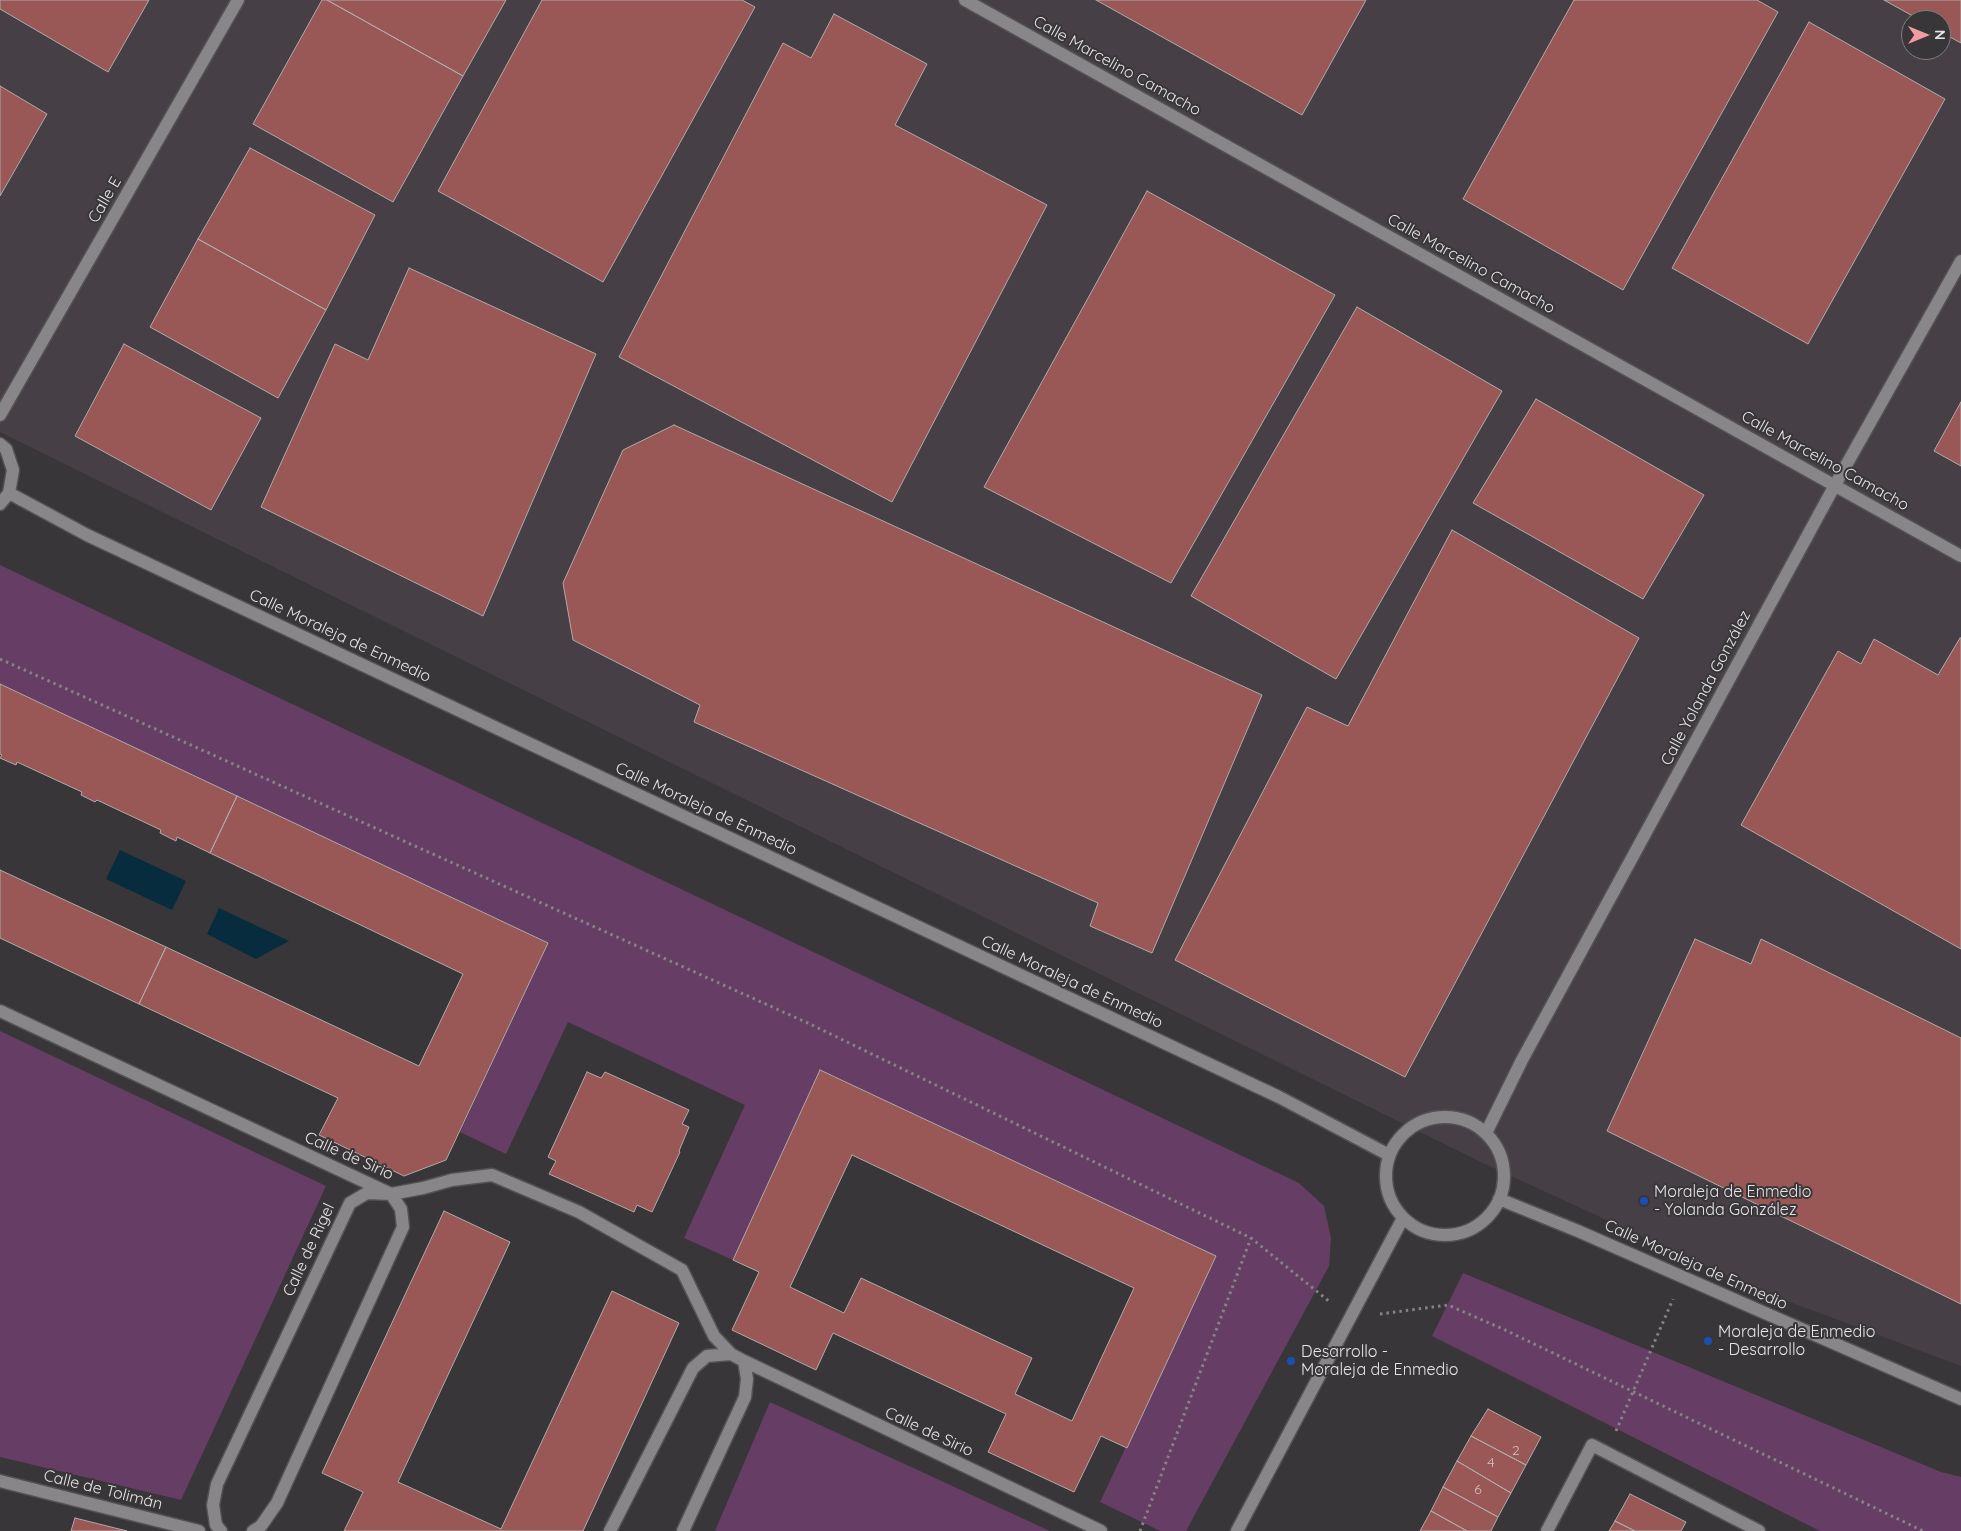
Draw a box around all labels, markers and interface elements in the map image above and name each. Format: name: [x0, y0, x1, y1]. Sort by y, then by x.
north arrow: [1901, 10, 1951, 60]
street label: Calle Marcelino Camacho: [1030, 12, 1204, 120]
text: N: [1931, 30, 1949, 40]
street label: Calle E: [84, 174, 126, 226]
street label: Calle Marcelino Camacho: [1384, 210, 1558, 318]
street label: Calle Marcelino Camacho: [1738, 407, 1912, 515]
street label: Calle Moraleja de Enmedio: [246, 585, 434, 687]
street label: Calle Yolanda González: [1657, 607, 1755, 769]
street label: Calle Moraleja de Enmedio: [612, 758, 800, 860]
street label: Calle Moraleja de Enmedio: [978, 931, 1166, 1033]
street label: Calle de Sirio: [301, 1128, 397, 1184]
place label: Moraleja de Enmedio - Yolanda González: [1654, 1182, 1811, 1220]
marker: Moraleja de Enmedio - Yolanda González: [1638, 1195, 1650, 1207]
street label: Calle de Rigel: [279, 1200, 339, 1300]
street label: Calle Moraleja de Enmedio: [1602, 1216, 1790, 1314]
place label: Moraleja de Enmedio - Desarrollo: [1718, 1322, 1875, 1360]
marker: Moraleja de Enmedio - Desarrollo: [1702, 1335, 1714, 1347]
place label: Desarrollo - Moraleja de Enmedio: [1301, 1342, 1458, 1380]
marker: Desarrollo - Moraleja de Enmedio: [1285, 1355, 1297, 1367]
street label: Calle de Sirio: [882, 1403, 976, 1461]
house number: 2: [1512, 1443, 1520, 1459]
house number: 4: [1487, 1455, 1495, 1471]
street label: Calle de Tolimán: [42, 1466, 164, 1514]
house number: 6: [1474, 1482, 1482, 1498]

